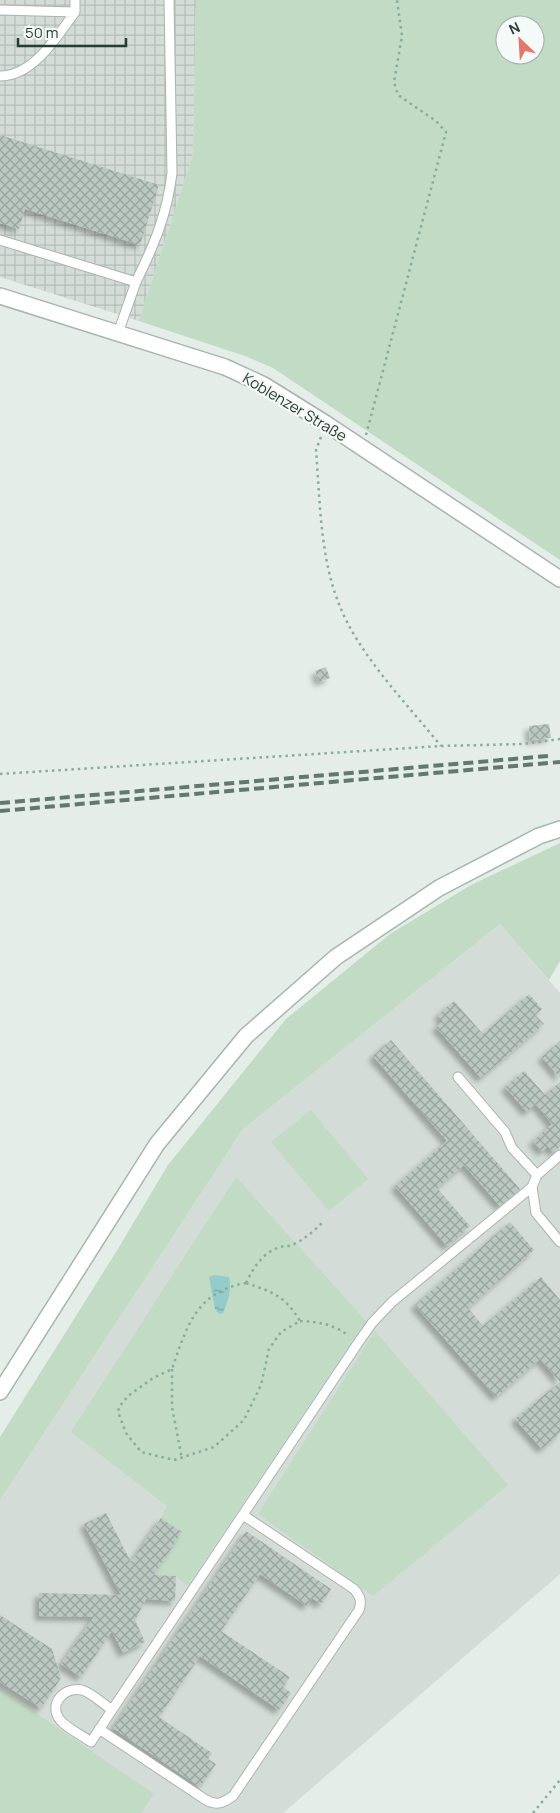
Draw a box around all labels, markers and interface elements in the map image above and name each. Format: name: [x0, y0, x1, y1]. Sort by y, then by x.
scale bar: [18, 15, 125, 47]
north arrow: [495, 15, 545, 65]
text: N: [506, 17, 523, 39]
text: 50 m: [25, 22, 59, 43]
street label: Koblenzer Straße: [239, 368, 351, 446]

